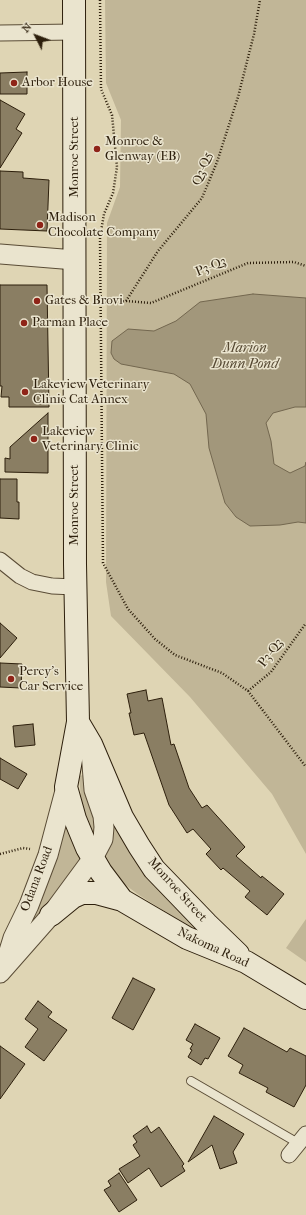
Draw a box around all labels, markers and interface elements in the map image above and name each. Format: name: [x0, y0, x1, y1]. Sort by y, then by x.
north arrow: [16, 16, 56, 56]
text: N: [19, 20, 34, 35]
place label: Arbor House: [22, 75, 93, 91]
marker: Arbor House: [9, 78, 19, 88]
street label: Monroe Street: [67, 116, 83, 198]
place label: Monroe & Glenway (EB): [105, 134, 180, 165]
marker: Monroe & Glenway (EB): [92, 144, 102, 154]
street label: Q3-Q5: [190, 150, 216, 188]
place label: Madison Chocolate Company: [48, 210, 159, 241]
marker: Madison Chocolate Company: [35, 220, 45, 230]
street label: P3-Q3: [193, 254, 229, 280]
place label: Gates & Brovi: [45, 293, 123, 309]
marker: Gates & Brovi: [32, 296, 42, 306]
place label: Parman Place: [32, 315, 108, 331]
marker: Parman Place: [19, 318, 29, 328]
water label: Marion Dunn Pond: [212, 341, 278, 374]
place label: Lakeview Veterinary Clinic Cat Annex: [33, 377, 149, 408]
marker: Lakeview Veterinary Clinic Cat Annex: [20, 387, 30, 397]
place label: Lakeview Veterinary Clinic: [42, 424, 139, 455]
marker: Lakeview Veterinary Clinic: [29, 434, 39, 444]
street label: Monroe Street: [67, 464, 83, 546]
street label: P3-Q3: [255, 636, 287, 670]
place label: Percy's Car Service: [19, 664, 83, 695]
marker: Percy's Car Service: [6, 674, 16, 684]
street label: Odana Road: [17, 844, 57, 914]
street label: Monroe Street: [144, 855, 210, 925]
street label: Nakoma Road: [175, 925, 251, 971]

